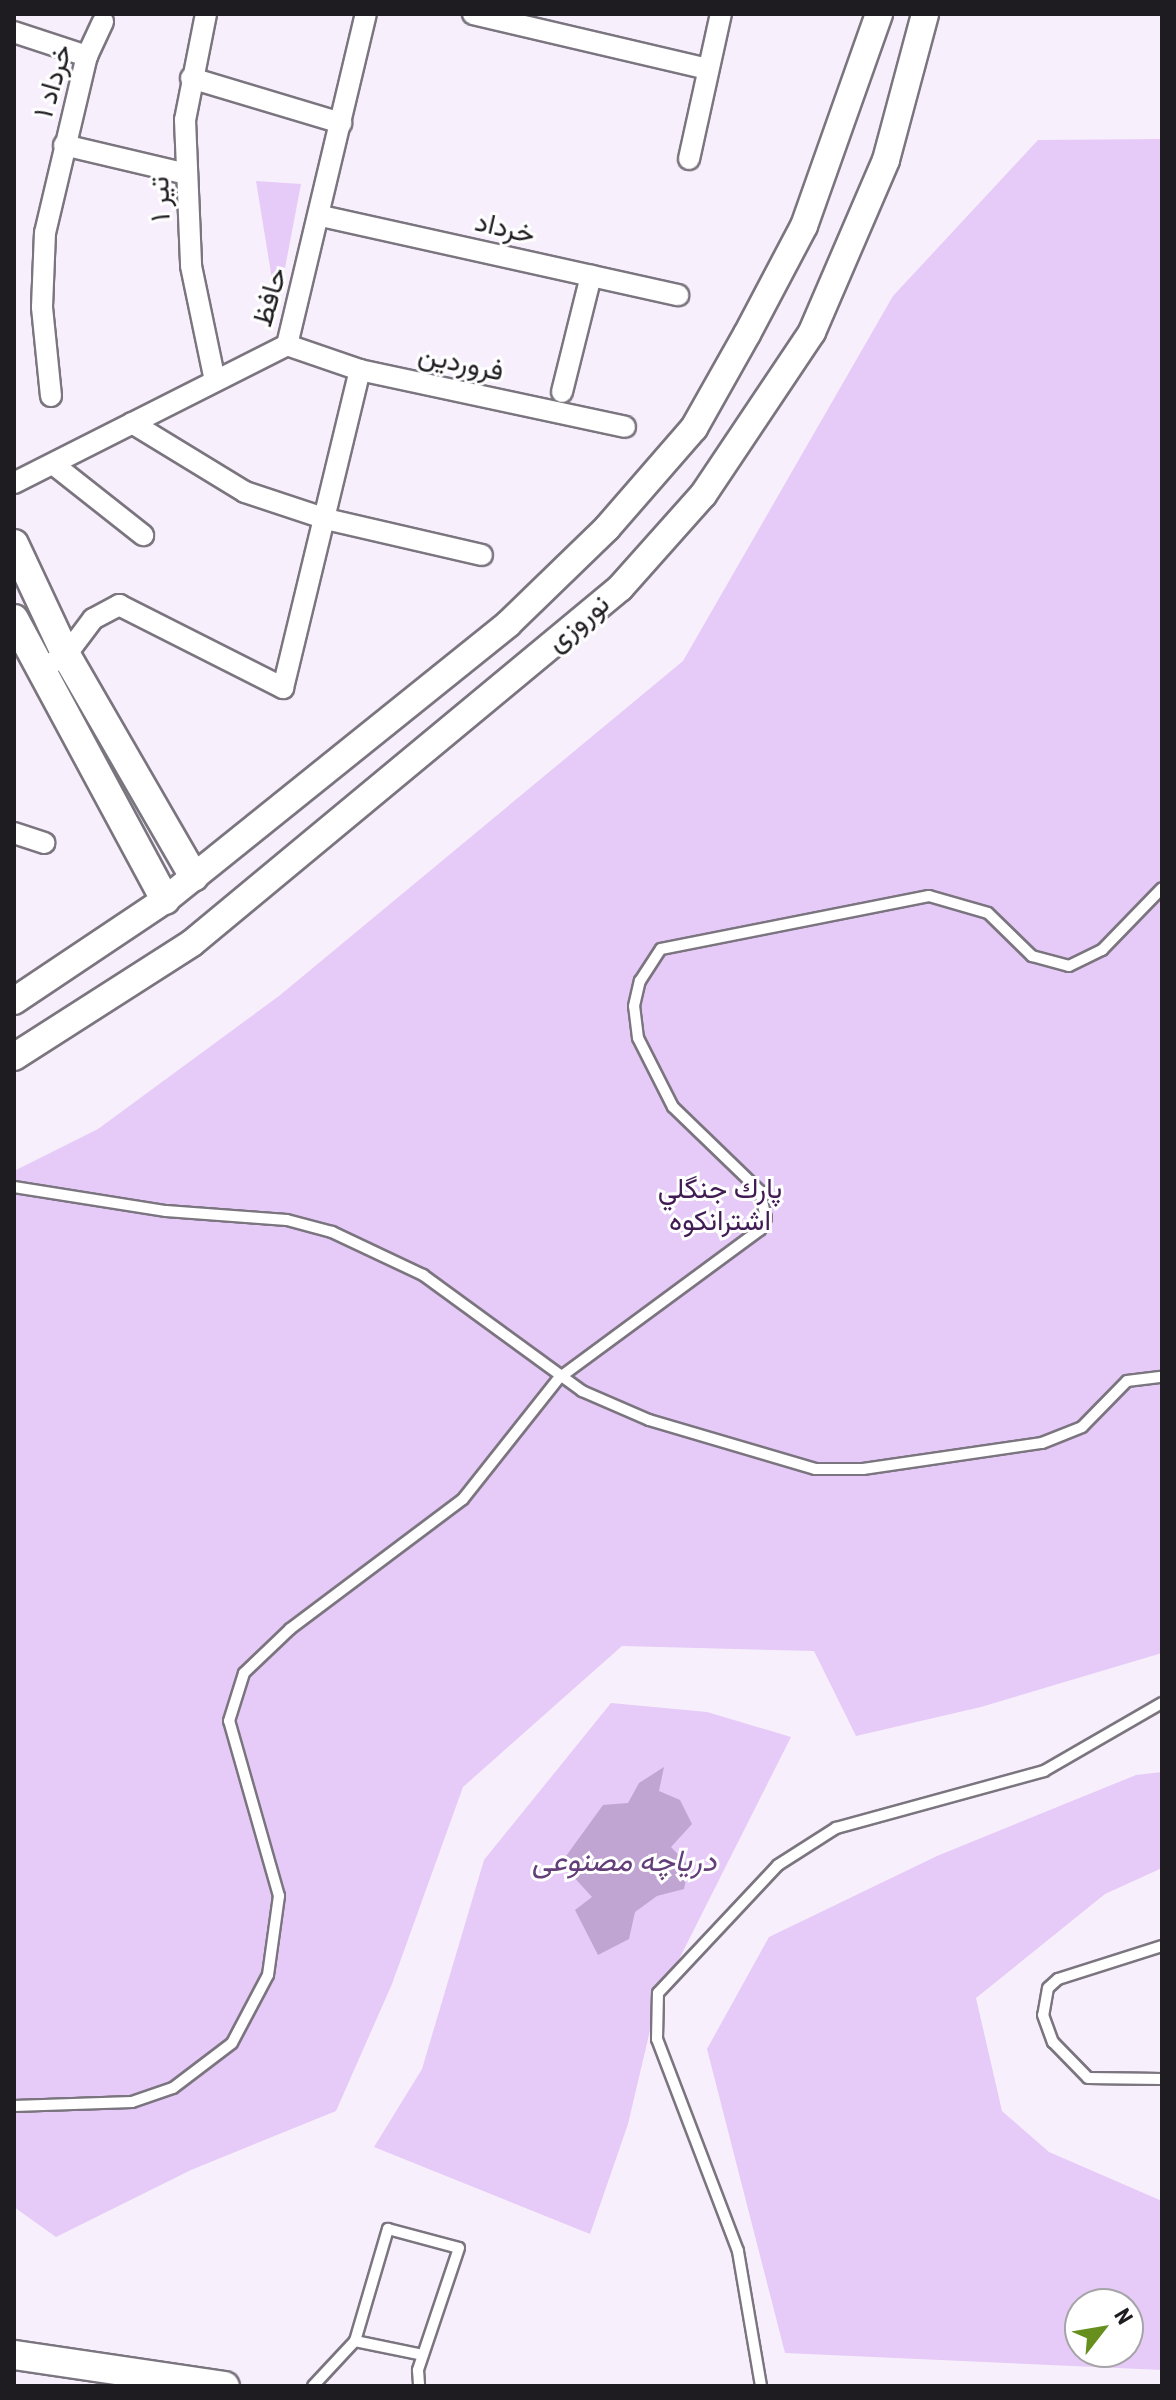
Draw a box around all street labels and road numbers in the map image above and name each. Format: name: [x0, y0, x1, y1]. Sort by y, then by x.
street label: خرداد ۱: [26, 40, 80, 122]
street label: تیر ۱: [142, 176, 178, 222]
street label: خرداد: [472, 205, 538, 251]
street label: حافظ: [246, 263, 294, 331]
street label: فروردین: [415, 338, 507, 388]
street label: نوروزی: [540, 587, 616, 659]

